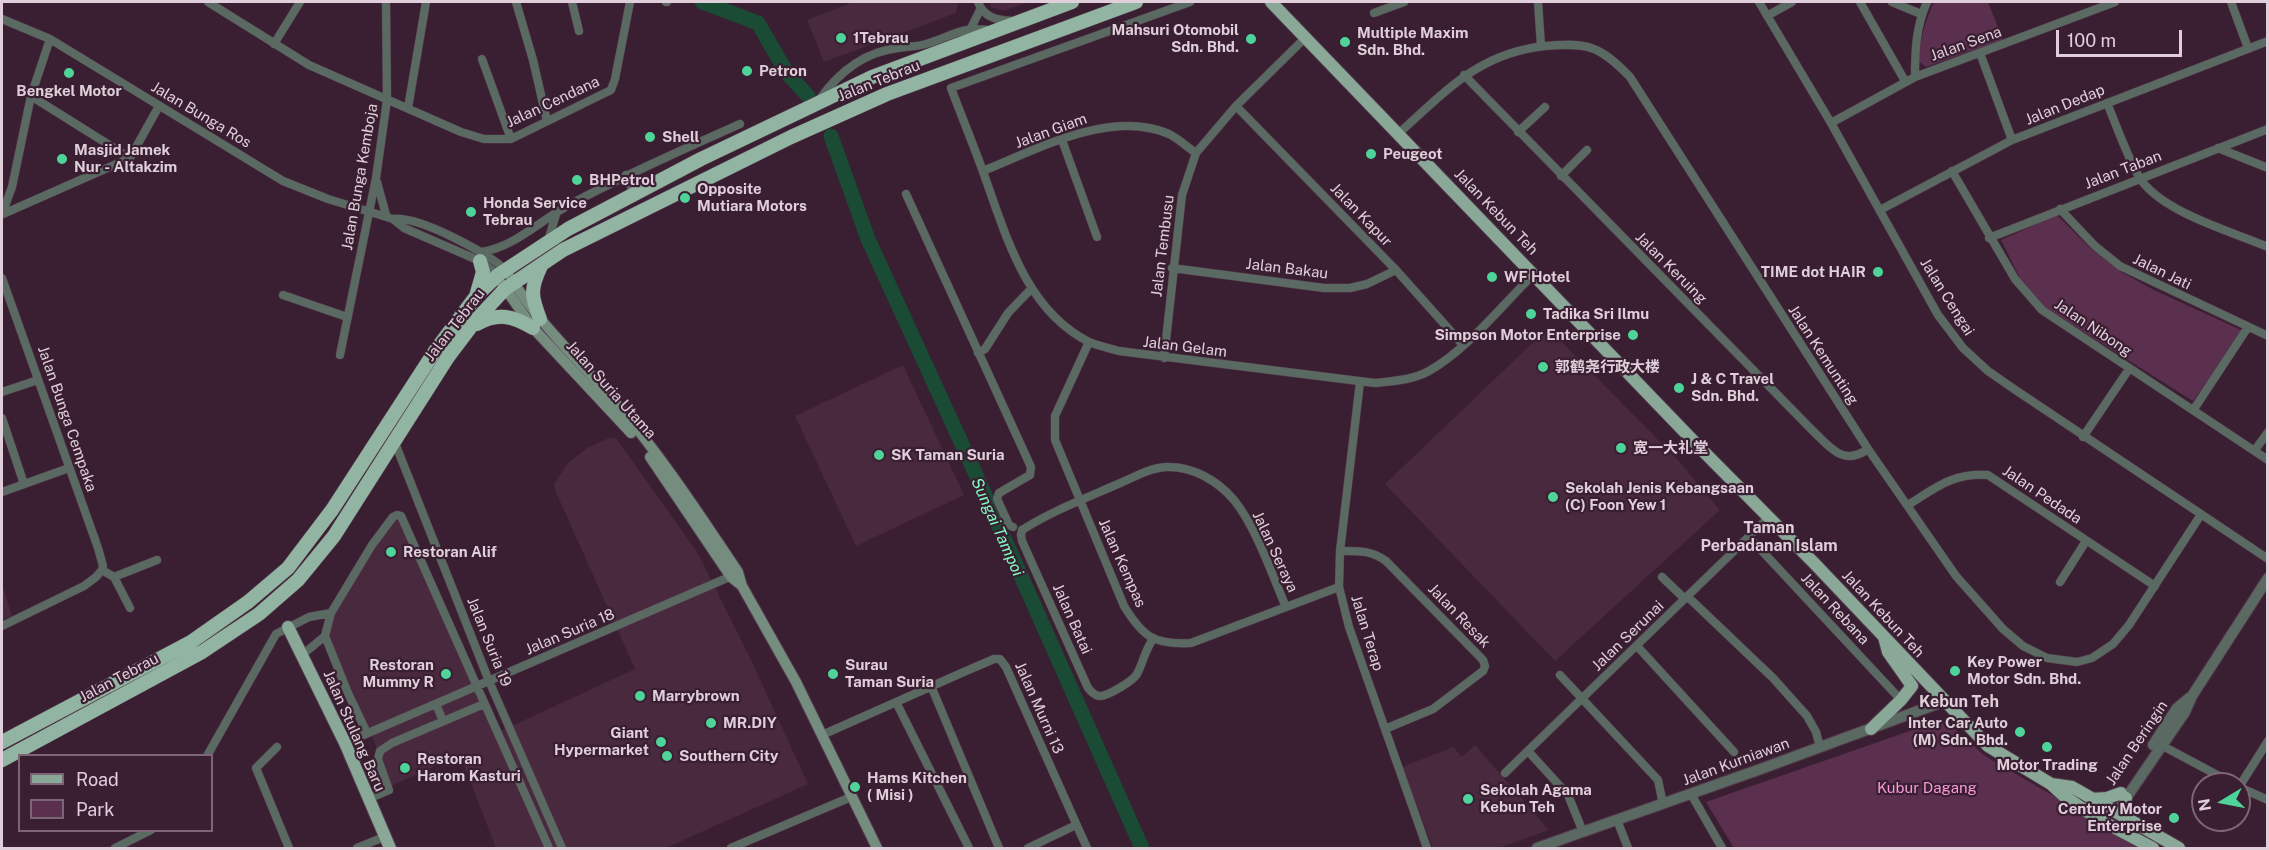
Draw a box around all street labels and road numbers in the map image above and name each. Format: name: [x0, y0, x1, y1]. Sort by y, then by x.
street label: Jalan Sena: [1928, 23, 2004, 65]
street label: Jalan Tebrau: [835, 56, 923, 106]
street label: Jalan Cendana: [504, 73, 602, 131]
street label: Jalan Bunga Ros: [148, 78, 254, 152]
street label: Jalan Dedap: [2023, 81, 2107, 129]
street label: Jalan Bunga Kemboja: [338, 102, 382, 252]
street label: Jalan Giam: [1013, 110, 1089, 152]
street label: Jalan Taban: [2082, 147, 2164, 193]
street label: Jalan Kebun Teh: [1450, 165, 1542, 259]
street label: Jalan Kapur: [1326, 180, 1396, 250]
street label: Jalan Tembusu: [1148, 194, 1178, 298]
street label: Jalan Keruing: [1631, 228, 1711, 308]
street label: Jalan Jati: [2130, 250, 2194, 294]
street label: Jalan Bakau: [1245, 255, 1329, 283]
street label: Jalan Cengai: [1916, 255, 1978, 339]
street label: Jalan Tebrau: [421, 285, 489, 365]
street label: Jalan Nibong: [2051, 295, 2135, 361]
street label: Jalan Kemunting: [1784, 302, 1862, 408]
street label: Jalan Gelam: [1142, 333, 1228, 361]
street label: Jalan Suria Utama: [562, 337, 660, 443]
street label: Jalan Bunga Cempaka: [34, 344, 100, 494]
street label: Jalan Pedada: [1999, 462, 2085, 528]
street label: Jalan Seraya: [1248, 509, 1302, 595]
street label: Jalan Kempas: [1094, 516, 1150, 610]
street label: Jalan Kebun Teh: [1838, 567, 1928, 661]
street label: Jalan Rebana: [1797, 569, 1873, 649]
street label: Jalan Resak: [1424, 580, 1494, 652]
street label: Jalan Batai: [1049, 581, 1095, 657]
street label: Jalan Terap: [1347, 593, 1387, 673]
street label: Jalan Suria 19: [463, 595, 515, 689]
street label: Jalan Serunai: [1588, 597, 1668, 675]
street label: Jalan Suria 18: [523, 605, 617, 659]
street label: Jalan Tebrau: [76, 650, 162, 706]
street label: Jalan Murni 13: [1011, 659, 1067, 757]
street label: Jalan Stulang Baru: [319, 668, 389, 794]
street label: Jalan Beringin: [2102, 697, 2172, 789]
street label: Jalan Kurniawan: [1680, 734, 1792, 790]

